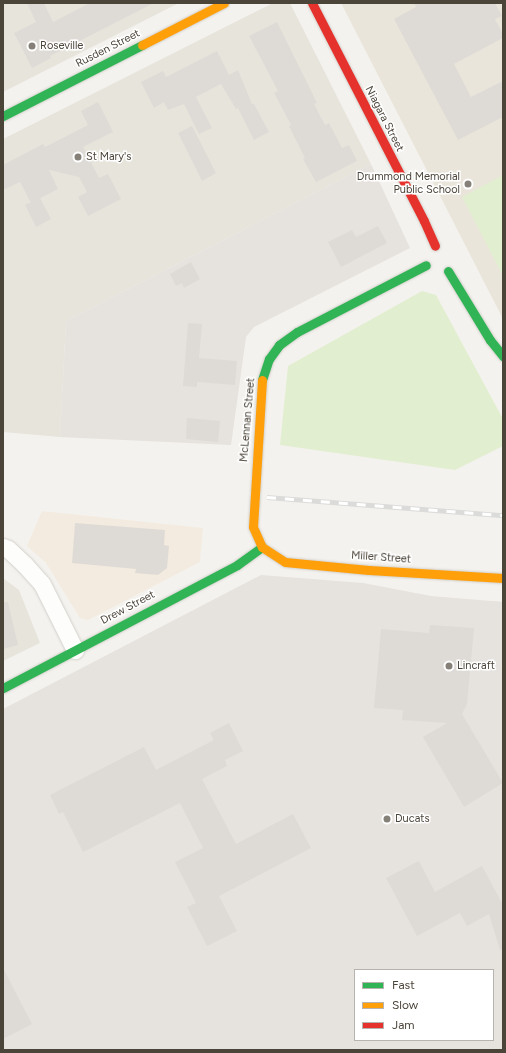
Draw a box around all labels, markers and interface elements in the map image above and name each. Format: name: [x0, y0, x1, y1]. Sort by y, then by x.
street label: Rusden Street: [74, 27, 142, 71]
place label: Roseville: [40, 39, 83, 53]
marker: Roseville: [27, 41, 37, 51]
street label: Niagara Street: [362, 84, 406, 154]
place label: St Mary's: [86, 150, 131, 164]
marker: St Mary's: [73, 152, 83, 162]
place label: Drummond Memorial Public School: [357, 171, 460, 197]
marker: Drummond Memorial Public School: [463, 179, 473, 189]
street label: McLennan Street: [238, 377, 258, 463]
street label: Miller Street: [351, 549, 411, 567]
street label: Drew Street: [99, 588, 157, 628]
place label: Lincraft: [457, 659, 495, 673]
marker: Lincraft: [444, 661, 454, 671]
place label: Ducats: [395, 812, 430, 826]
marker: Ducats: [382, 814, 392, 824]
legend: [354, 969, 494, 1041]
text: Fast: [392, 978, 415, 992]
text: Slow: [392, 998, 418, 1012]
text: Jam: [392, 1018, 415, 1032]

